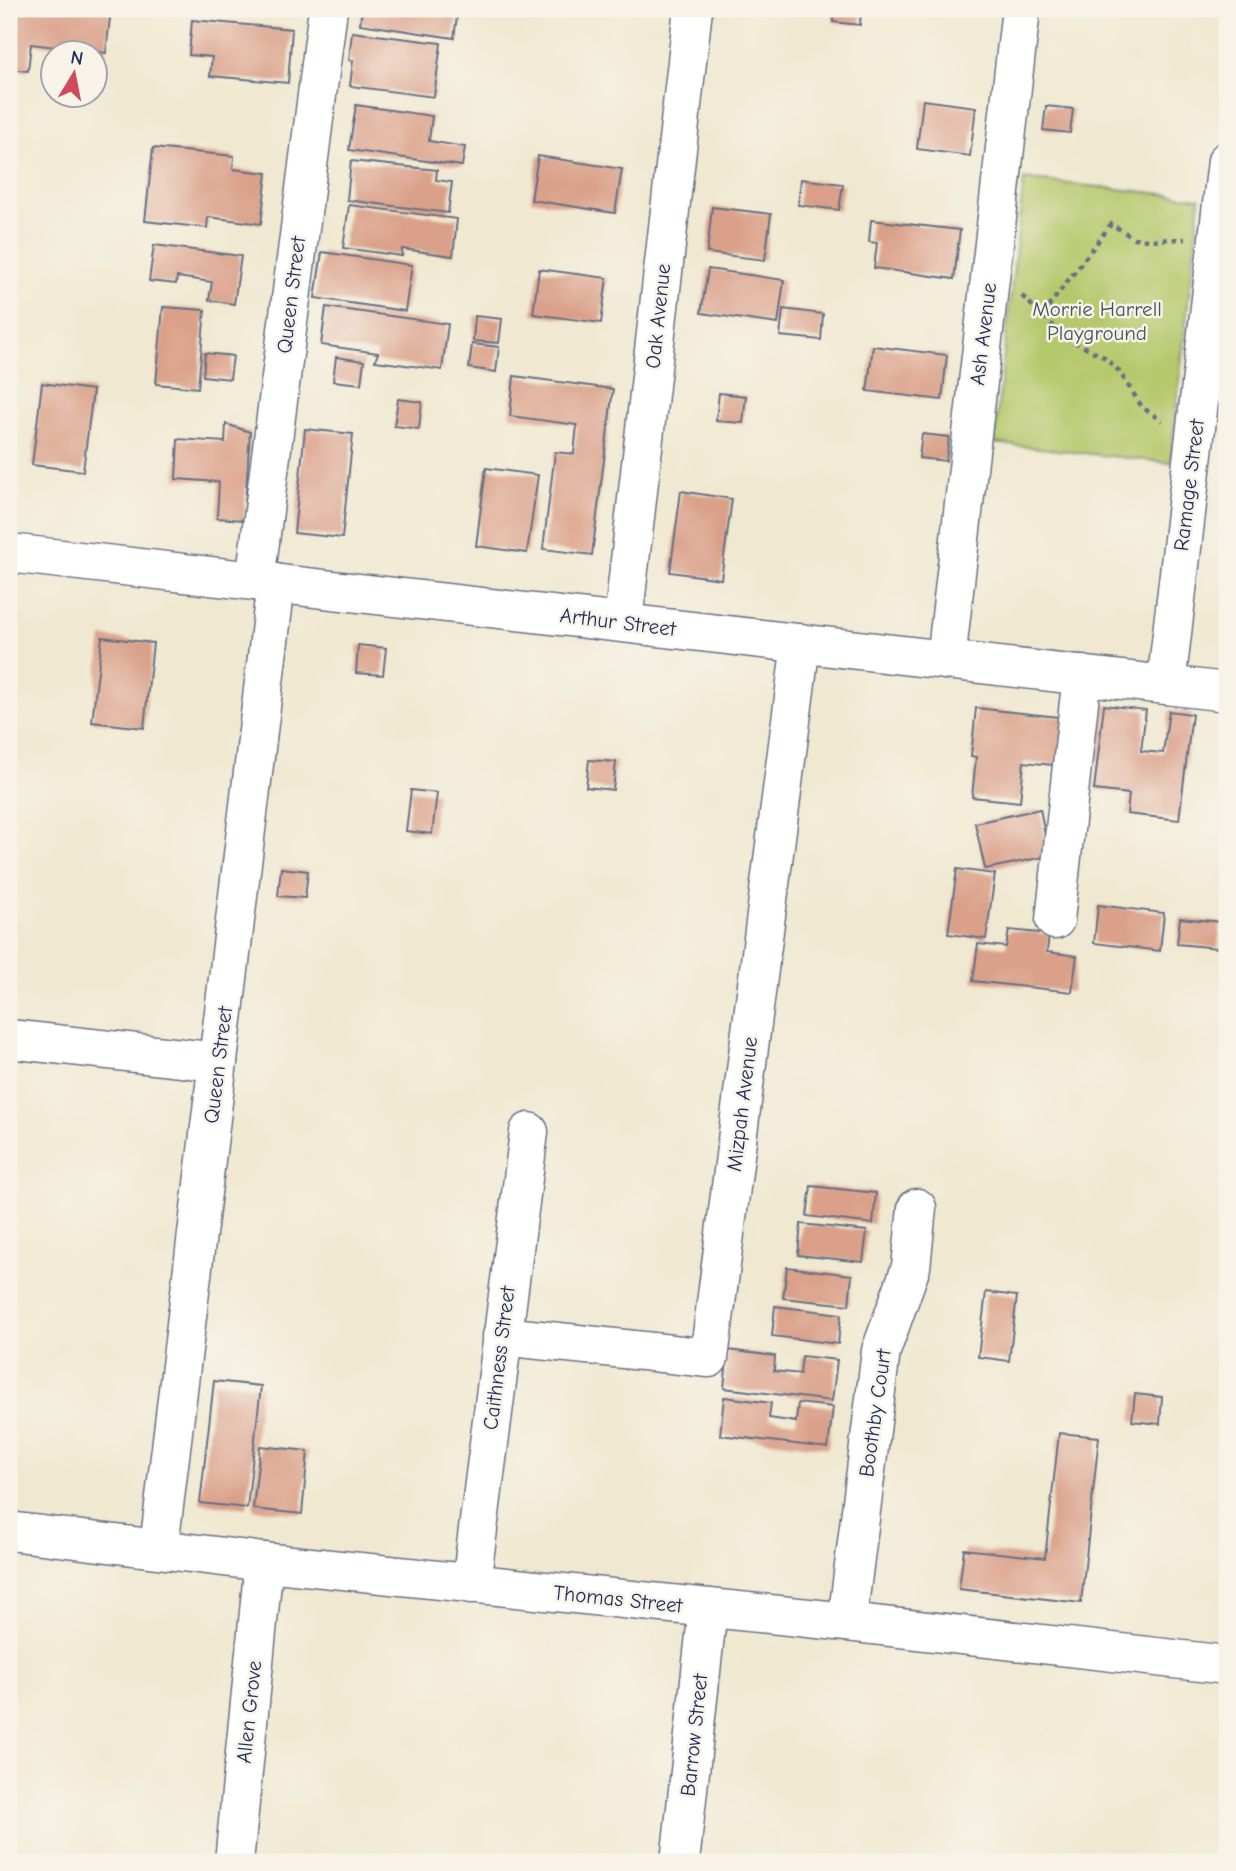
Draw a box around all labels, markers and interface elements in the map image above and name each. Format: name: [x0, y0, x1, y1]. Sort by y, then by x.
north arrow: [38, 38, 108, 108]
text: N: [69, 46, 85, 70]
street label: Queen Street: [272, 234, 310, 355]
street label: Oak Avenue: [641, 262, 675, 370]
street label: Ash Avenue: [965, 281, 1001, 387]
park label: Morrie Harrell Playground: [1032, 297, 1162, 345]
street label: Ramage Street: [1169, 417, 1209, 552]
street label: Arthur Street: [559, 603, 678, 641]
street label: Queen Street: [199, 1004, 237, 1125]
street label: Mizpah Avenue: [722, 1035, 762, 1173]
street label: Caithness Street: [478, 1284, 520, 1431]
street label: Boothby Court: [854, 1347, 896, 1479]
street label: Thomas Street: [552, 1580, 685, 1618]
street label: Allen Grove: [232, 1659, 266, 1765]
street label: Barrow Street: [676, 1671, 712, 1798]

